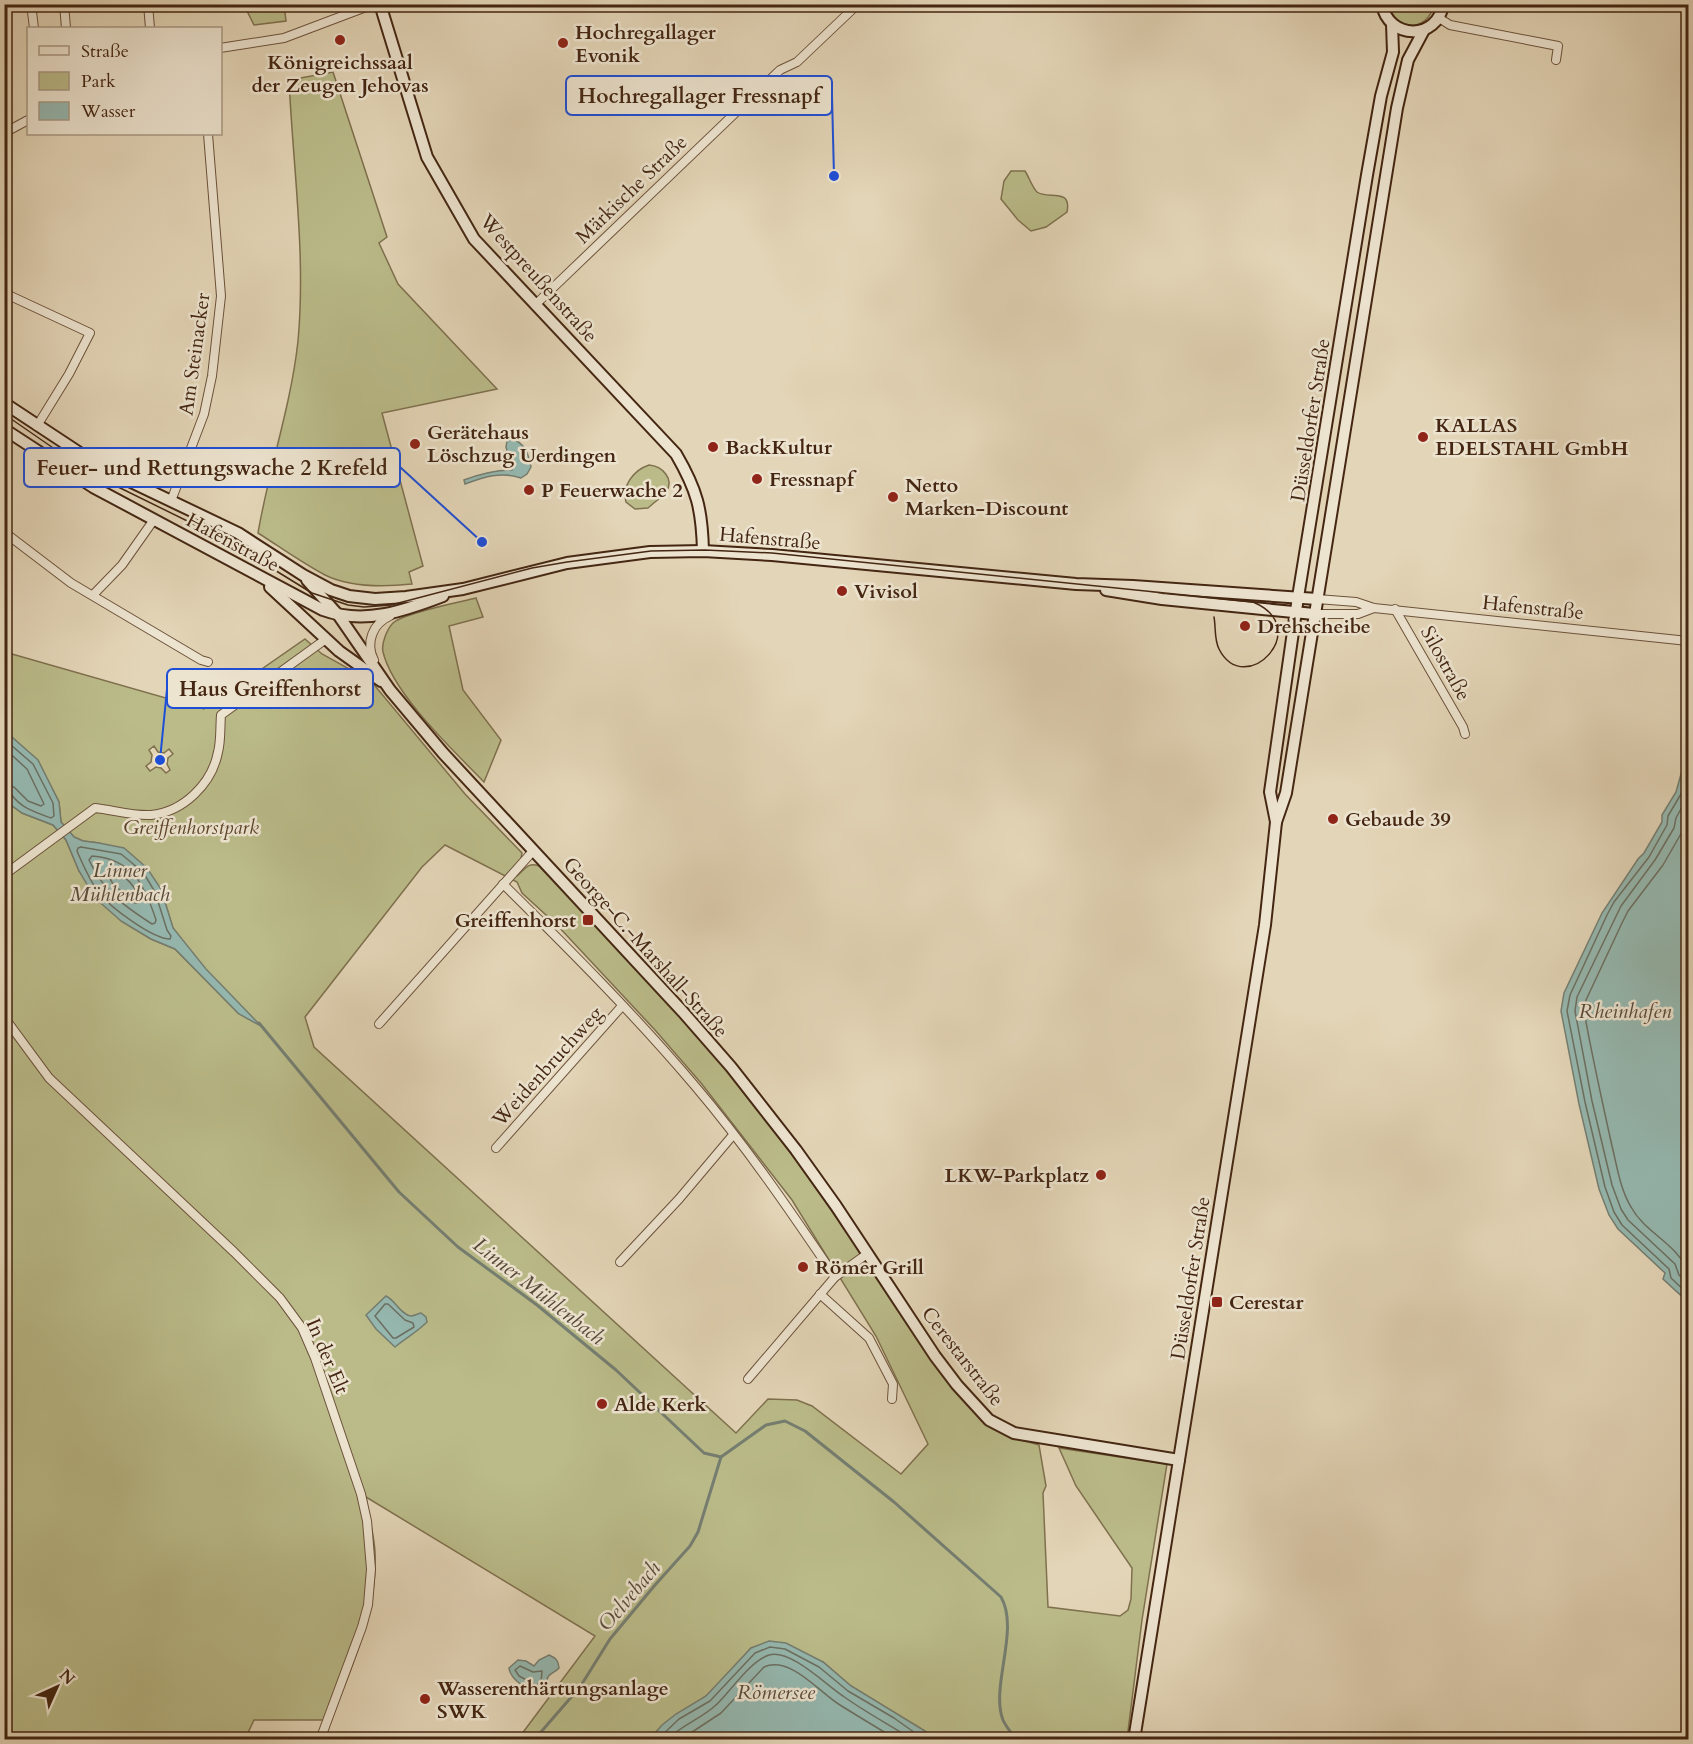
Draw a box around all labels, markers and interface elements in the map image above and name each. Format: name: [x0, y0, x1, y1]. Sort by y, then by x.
place label: Hochregallager Evonik: [575, 19, 717, 69]
legend: [27, 27, 222, 135]
marker: Königreichssaal der Zeugen Jehovas: [333, 33, 347, 47]
marker: Hochregallager Evonik: [556, 36, 570, 50]
text: Straße: [81, 39, 129, 64]
place label: Königreichssaal der Zeugen Jehovas: [251, 49, 429, 99]
text: Park: [81, 69, 116, 94]
callout: Hochregallager Fressnapf: [566, 76, 832, 115]
text: Hochregallager Fressnapf: [578, 82, 824, 111]
text: Wasser: [80, 99, 136, 124]
street label: Märkische Straße: [570, 129, 693, 250]
street label: Westpreußenstraße: [473, 207, 604, 348]
street label: Am Steinacker: [173, 290, 217, 417]
street label: Düsseldorfer Straße: [1284, 337, 1337, 503]
place label: KALLAS EDELSTAHL GmbH: [1435, 412, 1629, 462]
place label: Gerätehaus Löschzug Uerdingen: [427, 419, 616, 469]
marker: KALLAS EDELSTAHL GmbH: [1416, 430, 1430, 444]
place label: BackKultur: [725, 434, 833, 461]
marker: Gerätehaus Löschzug Uerdingen: [408, 437, 422, 451]
marker: BackKultur: [706, 440, 720, 454]
callout: Feuer- und Rettungswache 2 Krefeld: [24, 448, 400, 487]
text: Feuer- und Rettungswache 2 Krefeld: [36, 454, 388, 483]
place label: Fressnapf: [769, 466, 857, 493]
marker: Fressnapf: [750, 472, 764, 486]
place label: Netto Marken-Discount: [905, 472, 1068, 522]
place label: P Feuerwache 2: [541, 477, 683, 504]
marker: P Feuerwache 2: [522, 483, 536, 497]
marker: Netto Marken-Discount: [886, 490, 900, 504]
street label: Hafenstraße: [181, 507, 284, 578]
street label: Hafenstraße: [718, 521, 822, 556]
place label: Vivisol: [854, 578, 918, 605]
marker: Vivisol: [835, 584, 849, 598]
street label: Hafenstraße: [1481, 589, 1585, 626]
place label: Drehscheibe: [1257, 613, 1371, 640]
marker: Drehscheibe: [1238, 619, 1252, 633]
street label: Silostraße: [1414, 621, 1477, 705]
callout: Haus Greiffenhorst: [167, 669, 373, 708]
text: Haus Greiffenhorst: [179, 675, 361, 704]
place label: Gebaude 39: [1345, 806, 1451, 833]
marker: Gebaude 39: [1326, 812, 1340, 826]
park label: Greiffenhorstpark: [123, 814, 259, 841]
street label: George-C.-Marshall-Straße: [557, 851, 734, 1044]
water label: Linner Mühlenbach: [70, 856, 170, 909]
place label: Greiffenhorst: [455, 907, 576, 934]
marker: Greiffenhorst: [581, 913, 595, 927]
water label: Rheinhafen: [1579, 997, 1672, 1026]
street label: Weidenbruchweg: [485, 1000, 609, 1133]
place label: LKW-Parkplatz: [944, 1162, 1089, 1189]
marker: LKW-Parkplatz: [1094, 1168, 1108, 1182]
street label: Düsseldorfer Straße: [1164, 1195, 1217, 1361]
water label: Linner Mühlenbach: [467, 1231, 611, 1352]
place label: Römer Grill: [815, 1254, 924, 1281]
marker: Römer Grill: [796, 1260, 810, 1274]
place label: Cerestar: [1229, 1289, 1304, 1316]
marker: Cerestar: [1210, 1295, 1224, 1309]
street label: Cerestarstraße: [915, 1301, 1010, 1412]
street label: In der Elt: [300, 1314, 356, 1399]
place label: Alde Kerk: [614, 1391, 707, 1418]
marker: Alde Kerk: [595, 1397, 609, 1411]
water label: Oelvebach: [591, 1555, 667, 1638]
north arrow: [27, 1657, 87, 1717]
text: N: [54, 1664, 80, 1690]
place label: Wasserenthärtungsanlage SWK: [436, 1675, 669, 1725]
water label: Römersee: [737, 1678, 816, 1707]
marker: Wasserenthärtungsanlage SWK: [418, 1692, 432, 1706]

